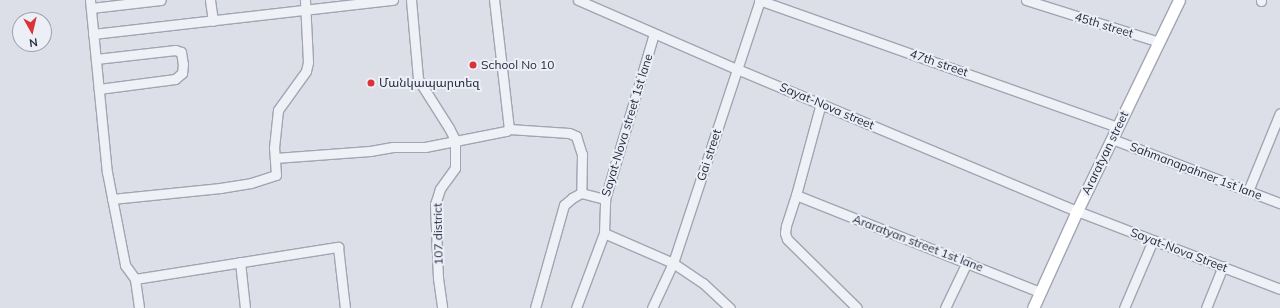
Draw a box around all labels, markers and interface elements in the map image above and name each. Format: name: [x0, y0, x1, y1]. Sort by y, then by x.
street label: 45th street: [1073, 9, 1135, 41]
north arrow: [12, 12, 52, 52]
text: N: [28, 35, 39, 50]
street label: 47th street: [908, 46, 970, 80]
street label: Sayat-Nova street 1st lane: [598, 52, 656, 198]
place label: School No 10: [481, 58, 554, 72]
marker: School No 10: [468, 60, 478, 70]
place label: Մանկապարտեզ: [379, 76, 479, 90]
marker: Մանկապարտեզ: [366, 78, 376, 88]
street label: Sayat-Nova street: [778, 80, 876, 132]
street label: Araratyan street: [1079, 109, 1131, 197]
street label: Gai street: [694, 127, 724, 183]
street label: Sahmanapahner 1st lane: [1128, 139, 1264, 203]
street label: 107 district: [430, 203, 446, 265]
street label: Araratyan street 1st lane: [851, 211, 985, 275]
street label: Sayat-Nova Street: [1128, 225, 1230, 275]

